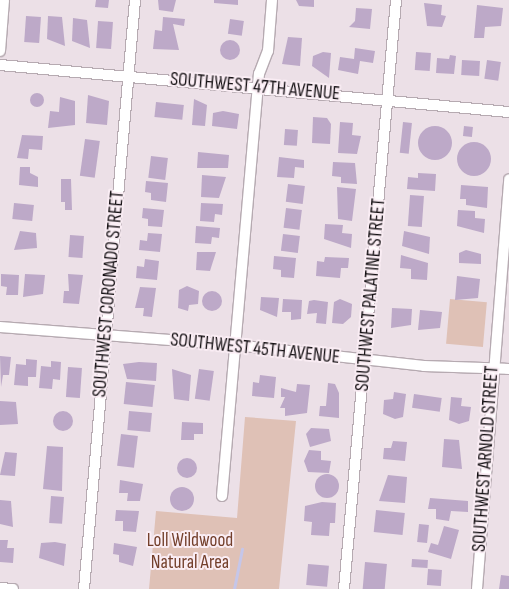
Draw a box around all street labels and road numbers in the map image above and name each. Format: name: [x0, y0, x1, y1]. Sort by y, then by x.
street label: SOUTHWEST 47TH AVENUE: [169, 68, 341, 106]
street label: SOUTHWEST CORONADO STREET: [89, 190, 129, 398]
street label: SOUTHWEST PALATINE STREET: [351, 198, 391, 392]
street label: SOUTHWEST 45TH AVENUE: [169, 329, 341, 369]
street label: SOUTHWEST ARNOLD STREET: [468, 365, 504, 553]

